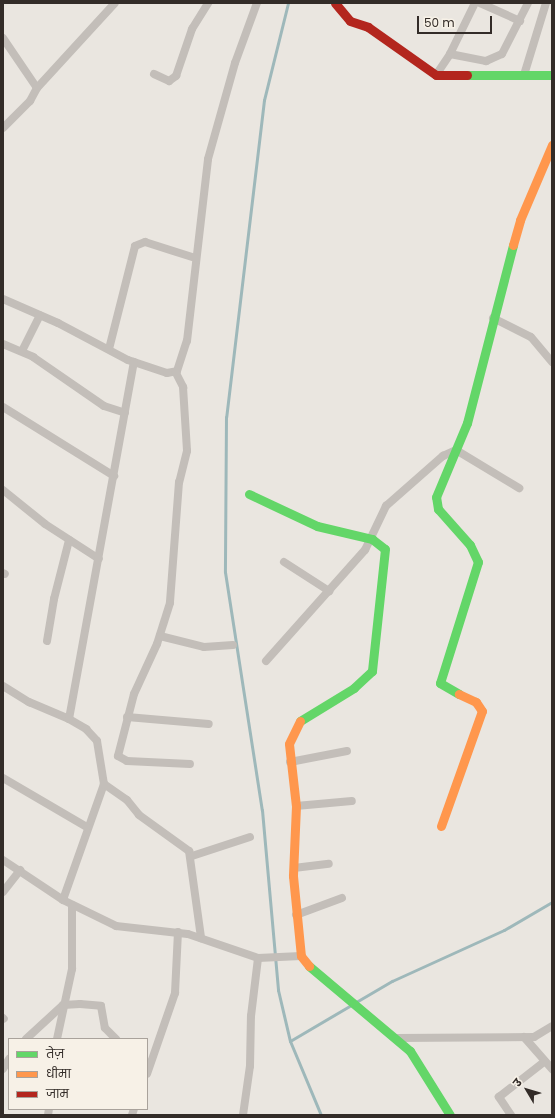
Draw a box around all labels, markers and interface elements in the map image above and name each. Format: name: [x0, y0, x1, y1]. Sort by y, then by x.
scale bar: [419, 8, 494, 34]
text: 50 m: [424, 14, 455, 31]
legend: [8, 1038, 148, 1110]
text: तेज़: [46, 1045, 64, 1062]
text: धीमा: [46, 1065, 71, 1082]
north arrow: [507, 1070, 547, 1110]
text: उ: [509, 1075, 526, 1090]
text: जाम: [46, 1085, 69, 1102]

